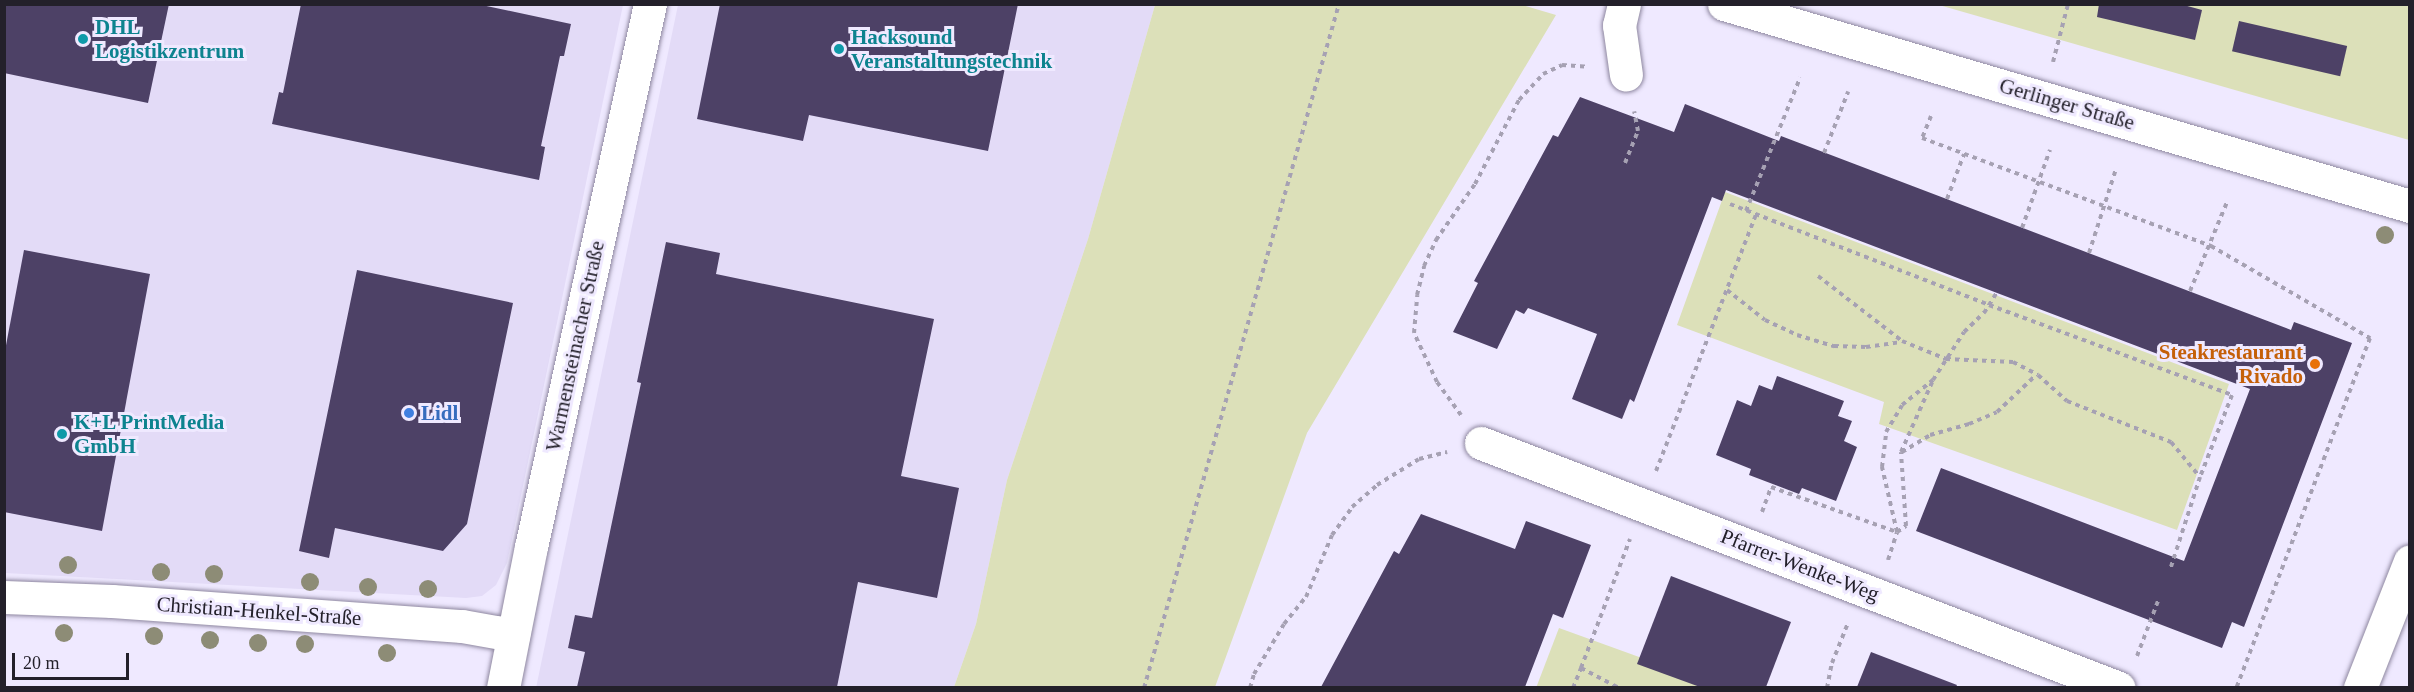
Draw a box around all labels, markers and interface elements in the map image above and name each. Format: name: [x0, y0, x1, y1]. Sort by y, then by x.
place label: DHL Logistikzentrum: [95, 14, 244, 64]
place label: Hacksound Veranstaltungstechnik: [851, 24, 1052, 74]
marker: DHL Logistikzentrum: [76, 32, 90, 46]
marker: Hacksound Veranstaltungstechnik: [832, 42, 846, 56]
street label: Gerlinger Straße: [1997, 73, 2137, 135]
street label: Warmensteinacher Straße: [540, 238, 610, 454]
place label: Steakrestaurant Rivado: [2159, 339, 2303, 389]
marker: Steakrestaurant Rivado: [2308, 357, 2322, 371]
place label: Lidl: [421, 400, 458, 426]
marker: Lidl: [402, 406, 416, 420]
place label: K+L PrintMedia GmbH: [74, 409, 225, 459]
marker: K+L PrintMedia GmbH: [55, 427, 69, 441]
street label: Pfarrer-Wenke-Weg: [1717, 523, 1883, 607]
street label: Christian-Henkel-Straße: [156, 591, 362, 631]
scale bar: [15, 641, 132, 679]
text: 20 m: [23, 653, 60, 673]

